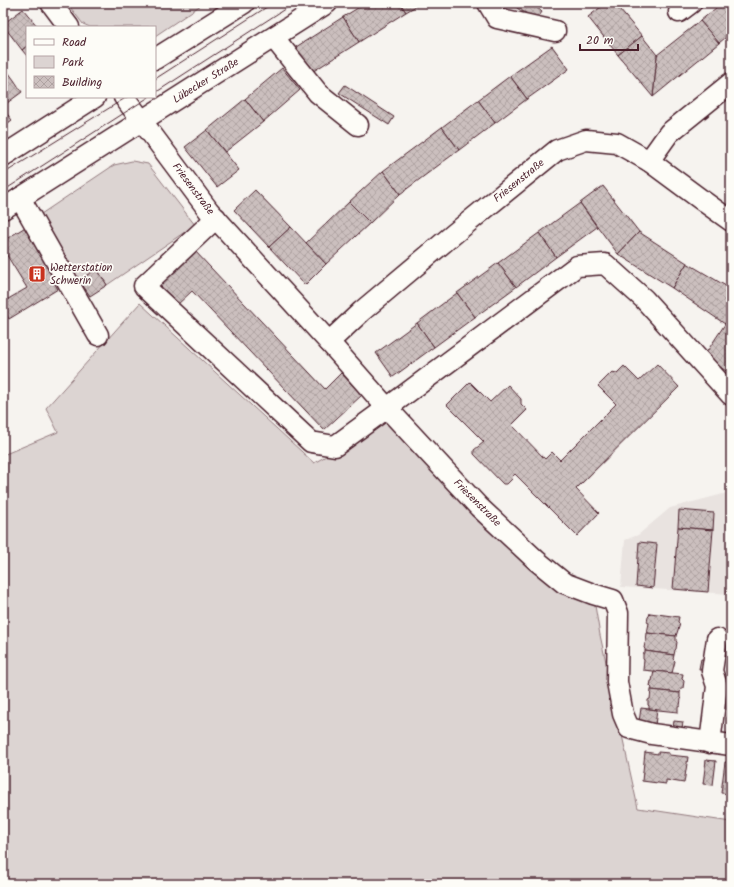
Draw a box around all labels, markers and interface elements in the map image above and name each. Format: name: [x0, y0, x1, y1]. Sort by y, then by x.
legend: [26, 26, 156, 98]
scale bar: [580, 26, 638, 52]
text: 20 m: [586, 31, 614, 50]
text: Road: [62, 33, 87, 52]
text: Park: [62, 53, 84, 72]
street label: Lübecker Straße: [169, 53, 243, 109]
text: Building: [62, 73, 102, 92]
street label: Friesenstraße: [489, 155, 549, 207]
street label: Friesenstraße: [167, 159, 219, 219]
place label: Wetterstation Schwerin: [50, 259, 113, 290]
building icon: Wetterstation Schwerin: [27, 264, 47, 284]
street label: Friesenstraße: [449, 475, 505, 531]

